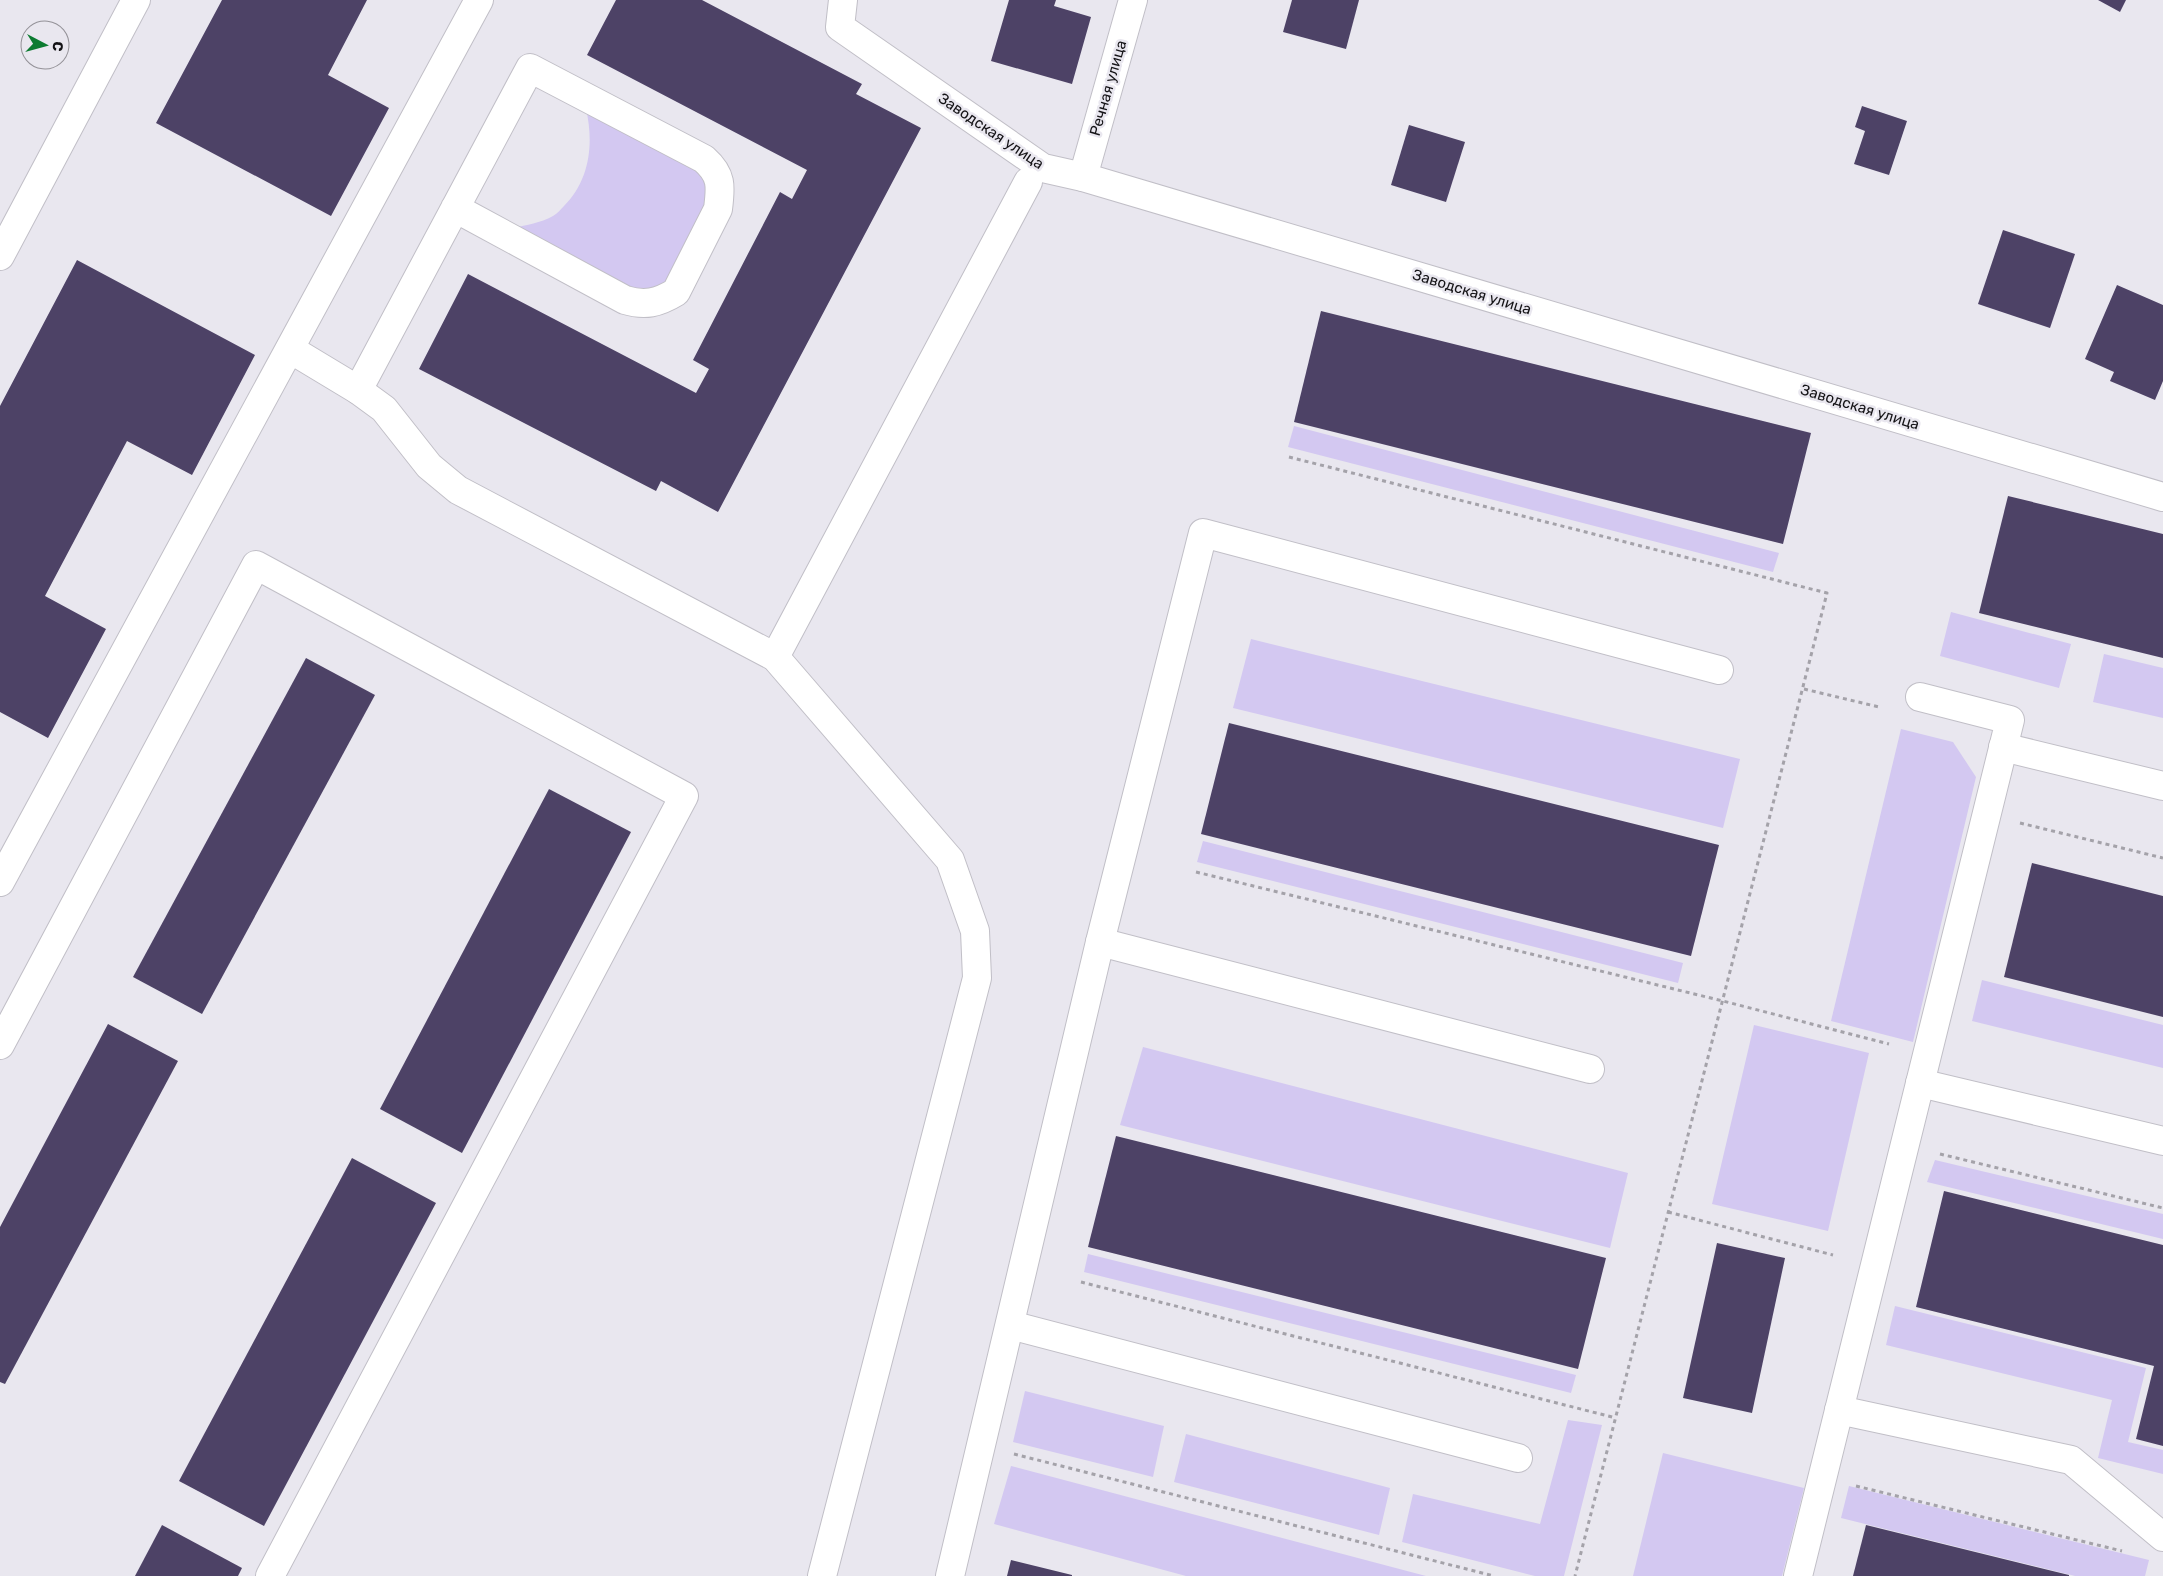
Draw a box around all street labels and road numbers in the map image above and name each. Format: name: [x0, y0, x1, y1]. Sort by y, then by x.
street label: Речная улица: [1086, 38, 1130, 138]
street label: Заводская улица: [935, 89, 1047, 173]
street label: Заводская улица: [1410, 265, 1534, 319]
street label: Заводская улица: [1798, 380, 1922, 434]

